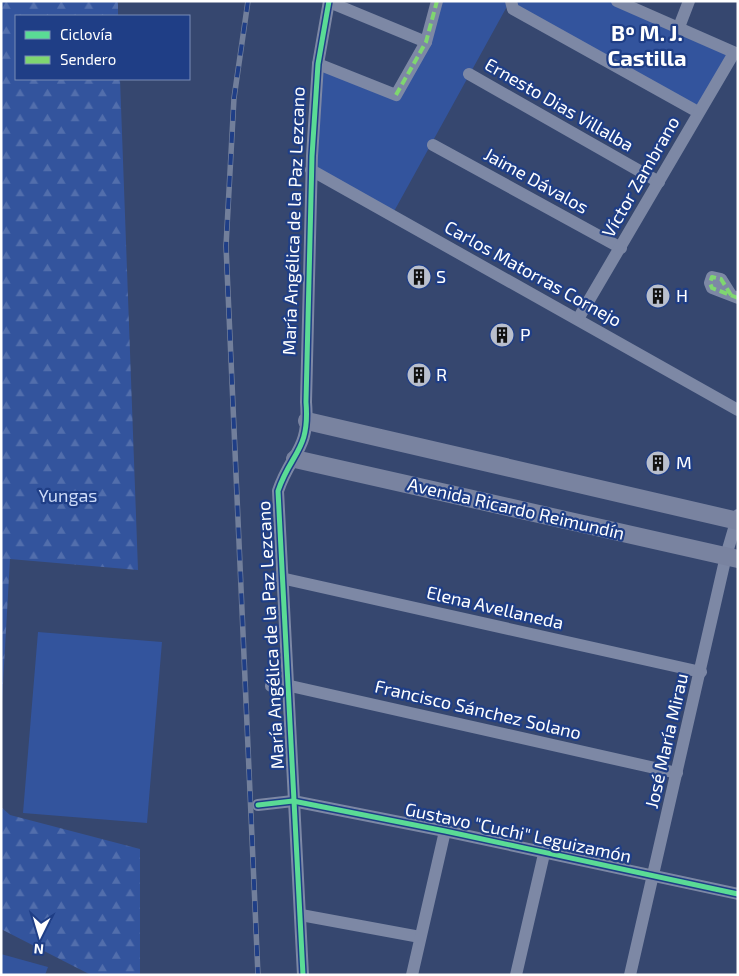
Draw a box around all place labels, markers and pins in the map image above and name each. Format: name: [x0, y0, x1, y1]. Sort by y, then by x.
building icon: S: [406, 264, 432, 290]
place label: S: [436, 265, 446, 287]
building icon: H: [645, 283, 671, 309]
place label: H: [676, 284, 688, 306]
building icon: P: [489, 322, 515, 348]
place label: P: [520, 323, 531, 345]
building icon: R: [406, 362, 432, 388]
place label: R: [436, 363, 447, 385]
building icon: M: [645, 450, 671, 476]
place label: M: [676, 451, 692, 473]

